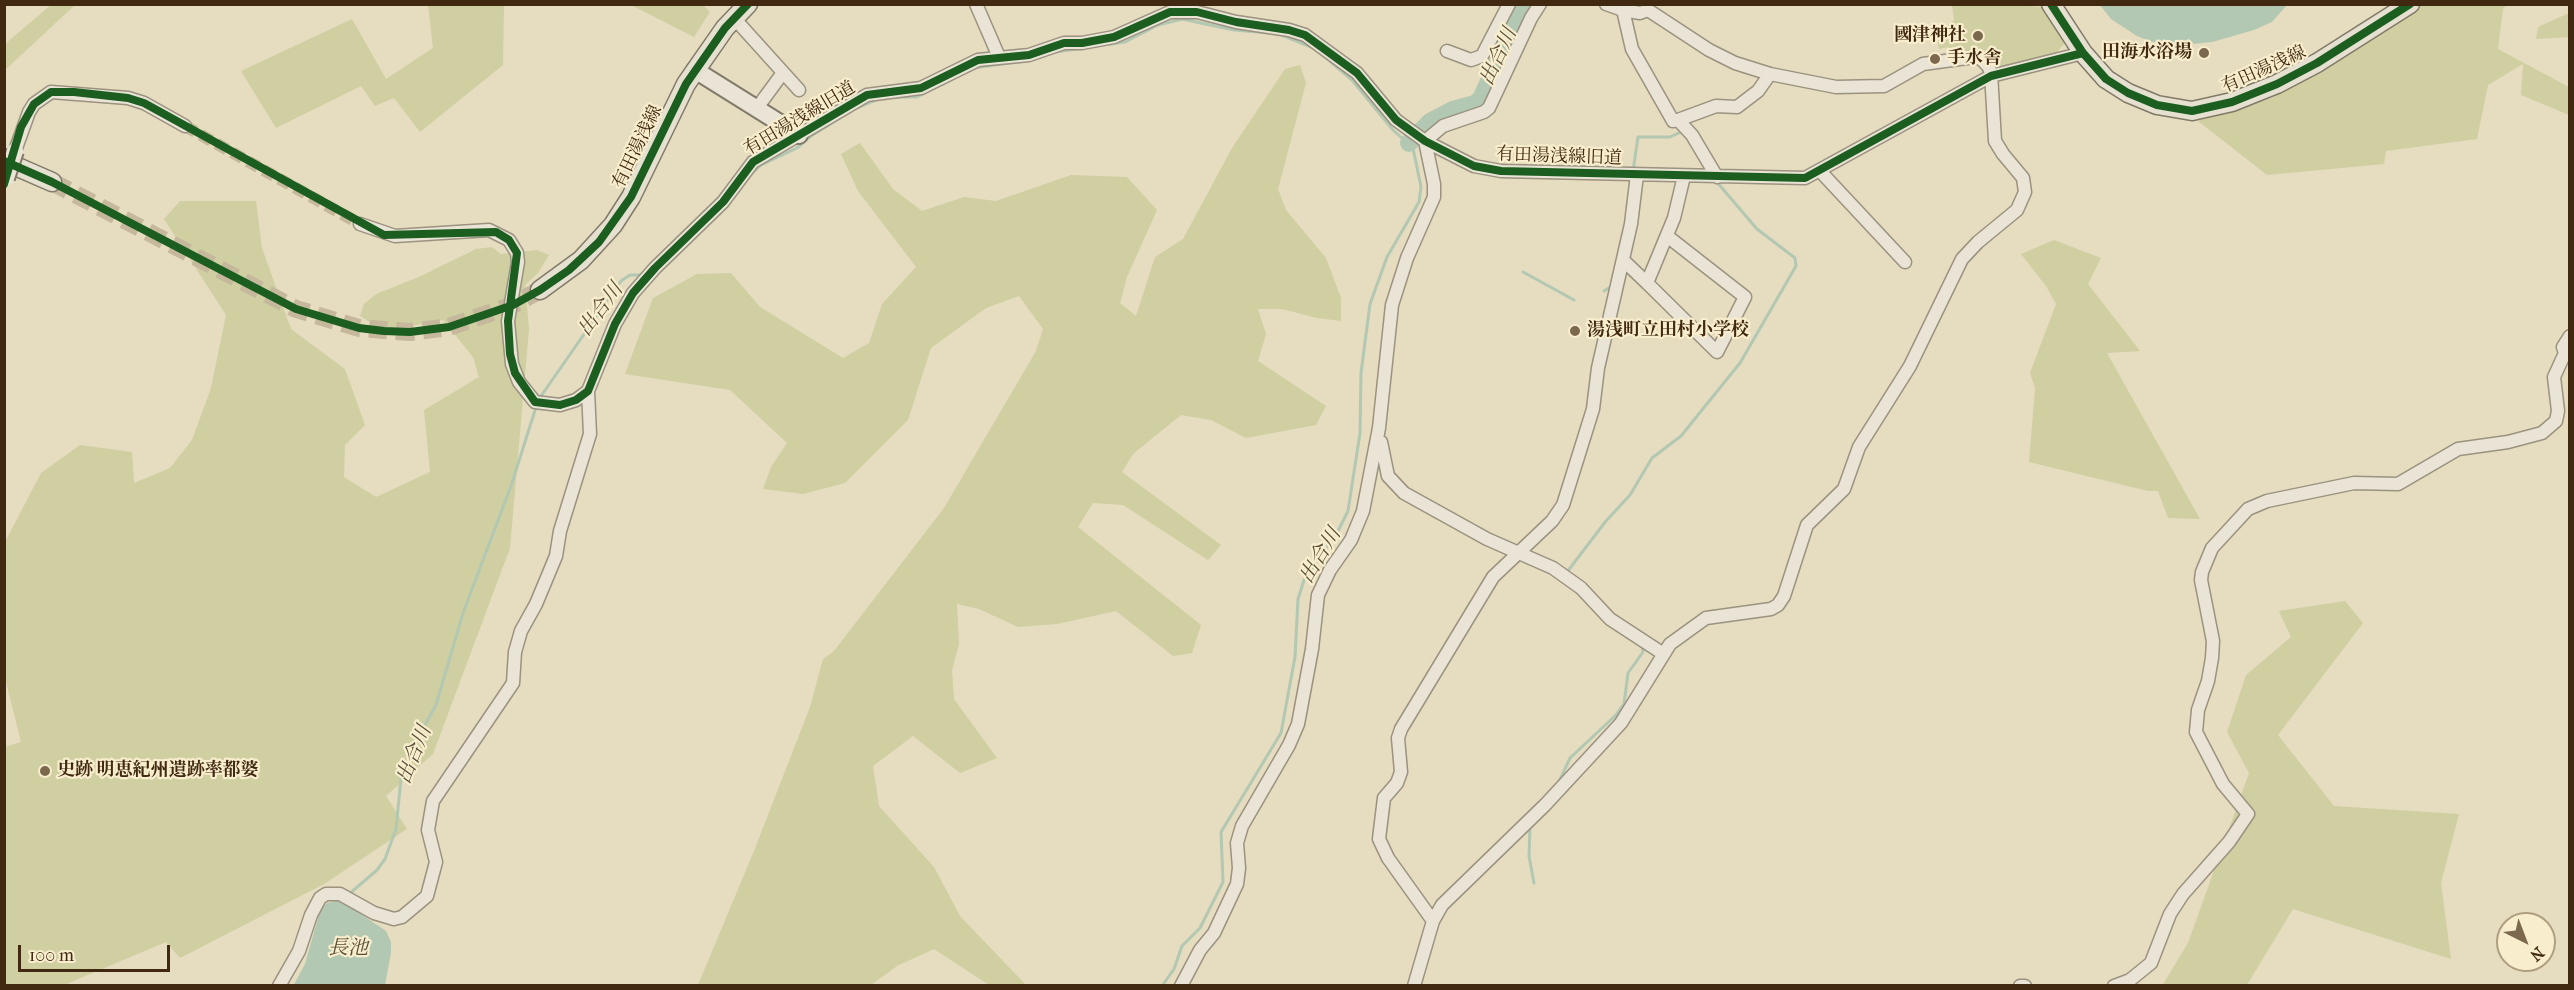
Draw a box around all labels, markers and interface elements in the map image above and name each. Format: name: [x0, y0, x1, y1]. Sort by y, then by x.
water label: 出合川: [1475, 25, 1523, 89]
place label: 國津神社: [1894, 25, 1966, 47]
marker: 國津神社: [1971, 29, 1985, 43]
place label: 田海水浴場: [2102, 42, 2192, 64]
street label: 有田湯浅線: [2218, 42, 2310, 98]
marker: 田海水浴場: [2197, 46, 2211, 60]
place label: 手水舎: [1947, 48, 2001, 70]
marker: 手水舎: [1928, 52, 1942, 66]
street label: 有田湯浅線旧道: [740, 77, 860, 161]
street label: 有田湯浅線: [609, 102, 667, 192]
street label: 有田湯浅線旧道: [1496, 144, 1622, 170]
water label: 出合川: [573, 279, 629, 341]
place label: 湯浅町立田村小学校: [1587, 320, 1749, 342]
marker: 湯浅町立田村小学校: [1568, 324, 1582, 338]
water label: 出合川: [1295, 524, 1347, 588]
water label: 出合川: [393, 723, 437, 787]
place label: 史跡 明恵紀州遺跡率都婆: [57, 760, 259, 782]
marker: 史跡 明恵紀州遺跡率都婆: [38, 764, 52, 778]
north arrow: [2496, 912, 2556, 972]
scale bar: [21, 933, 172, 971]
water label: 長池: [328, 937, 368, 961]
text: N: [2526, 943, 2548, 965]
text: 100 m: [29, 945, 74, 966]

